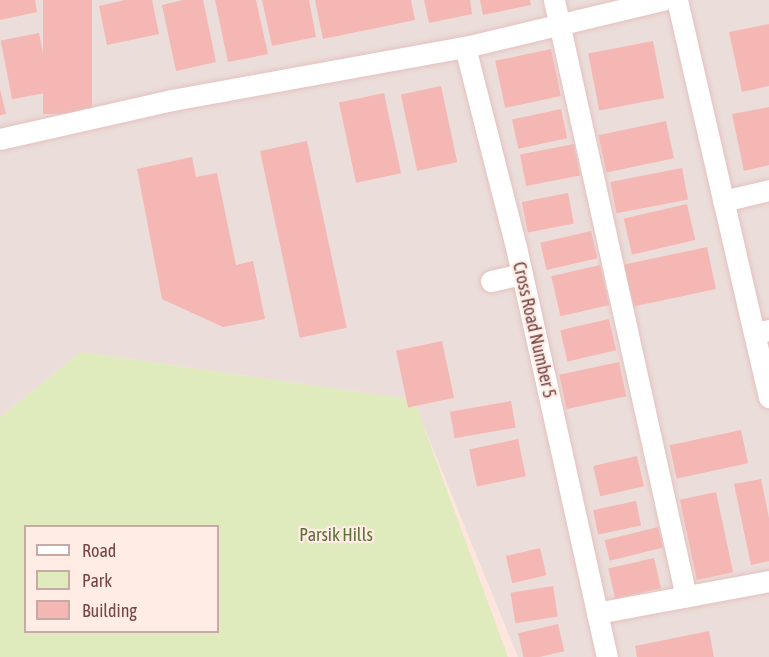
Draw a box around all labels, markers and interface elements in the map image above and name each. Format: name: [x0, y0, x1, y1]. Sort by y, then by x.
street label: Cross Road Number 5: [508, 260, 560, 400]
park label: Parsik Hills: [299, 524, 373, 546]
legend: [24, 525, 219, 633]
text: Road: [82, 540, 116, 561]
text: Park: [82, 570, 112, 591]
text: Building: [82, 600, 137, 621]

